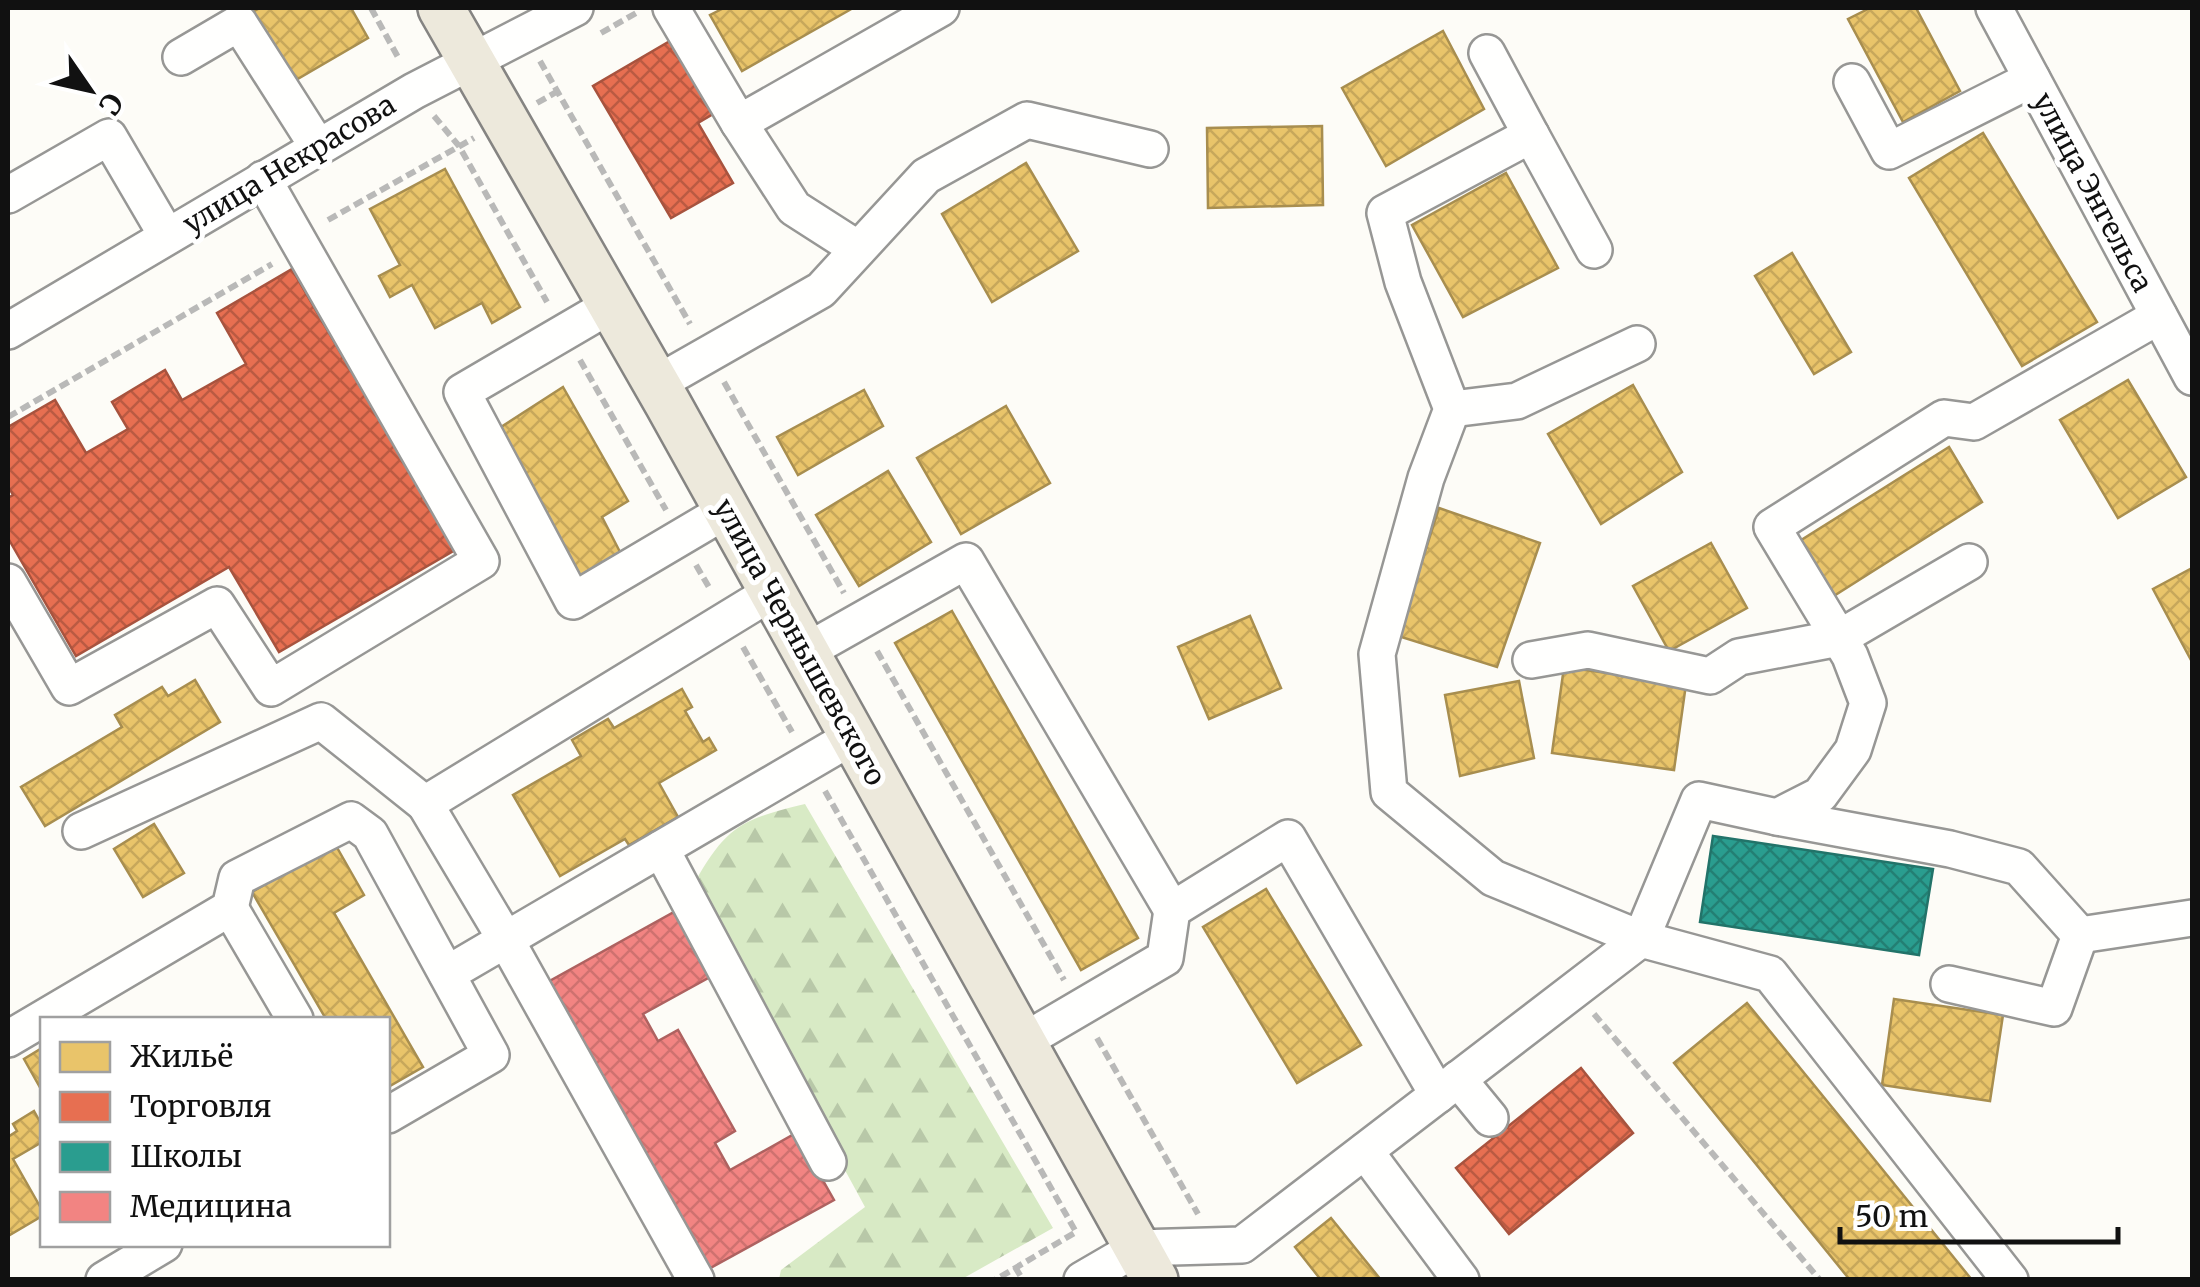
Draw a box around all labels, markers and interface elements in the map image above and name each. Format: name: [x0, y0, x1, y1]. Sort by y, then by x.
north arrow: [40, 40, 140, 140]
text: С: [91, 86, 131, 122]
street label: улица Некрасова: [176, 86, 402, 242]
street label: улица Энгельса: [2025, 86, 2161, 298]
street label: улица Чернышевского: [706, 492, 894, 792]
legend: [40, 1017, 390, 1247]
text: Жильё: [130, 1037, 233, 1075]
text: Торговля: [130, 1087, 272, 1125]
text: Школы: [130, 1137, 242, 1175]
scale bar: [1840, 1182, 2118, 1244]
text: Медицина: [130, 1187, 292, 1225]
text: 50 m: [1855, 1197, 1928, 1235]

